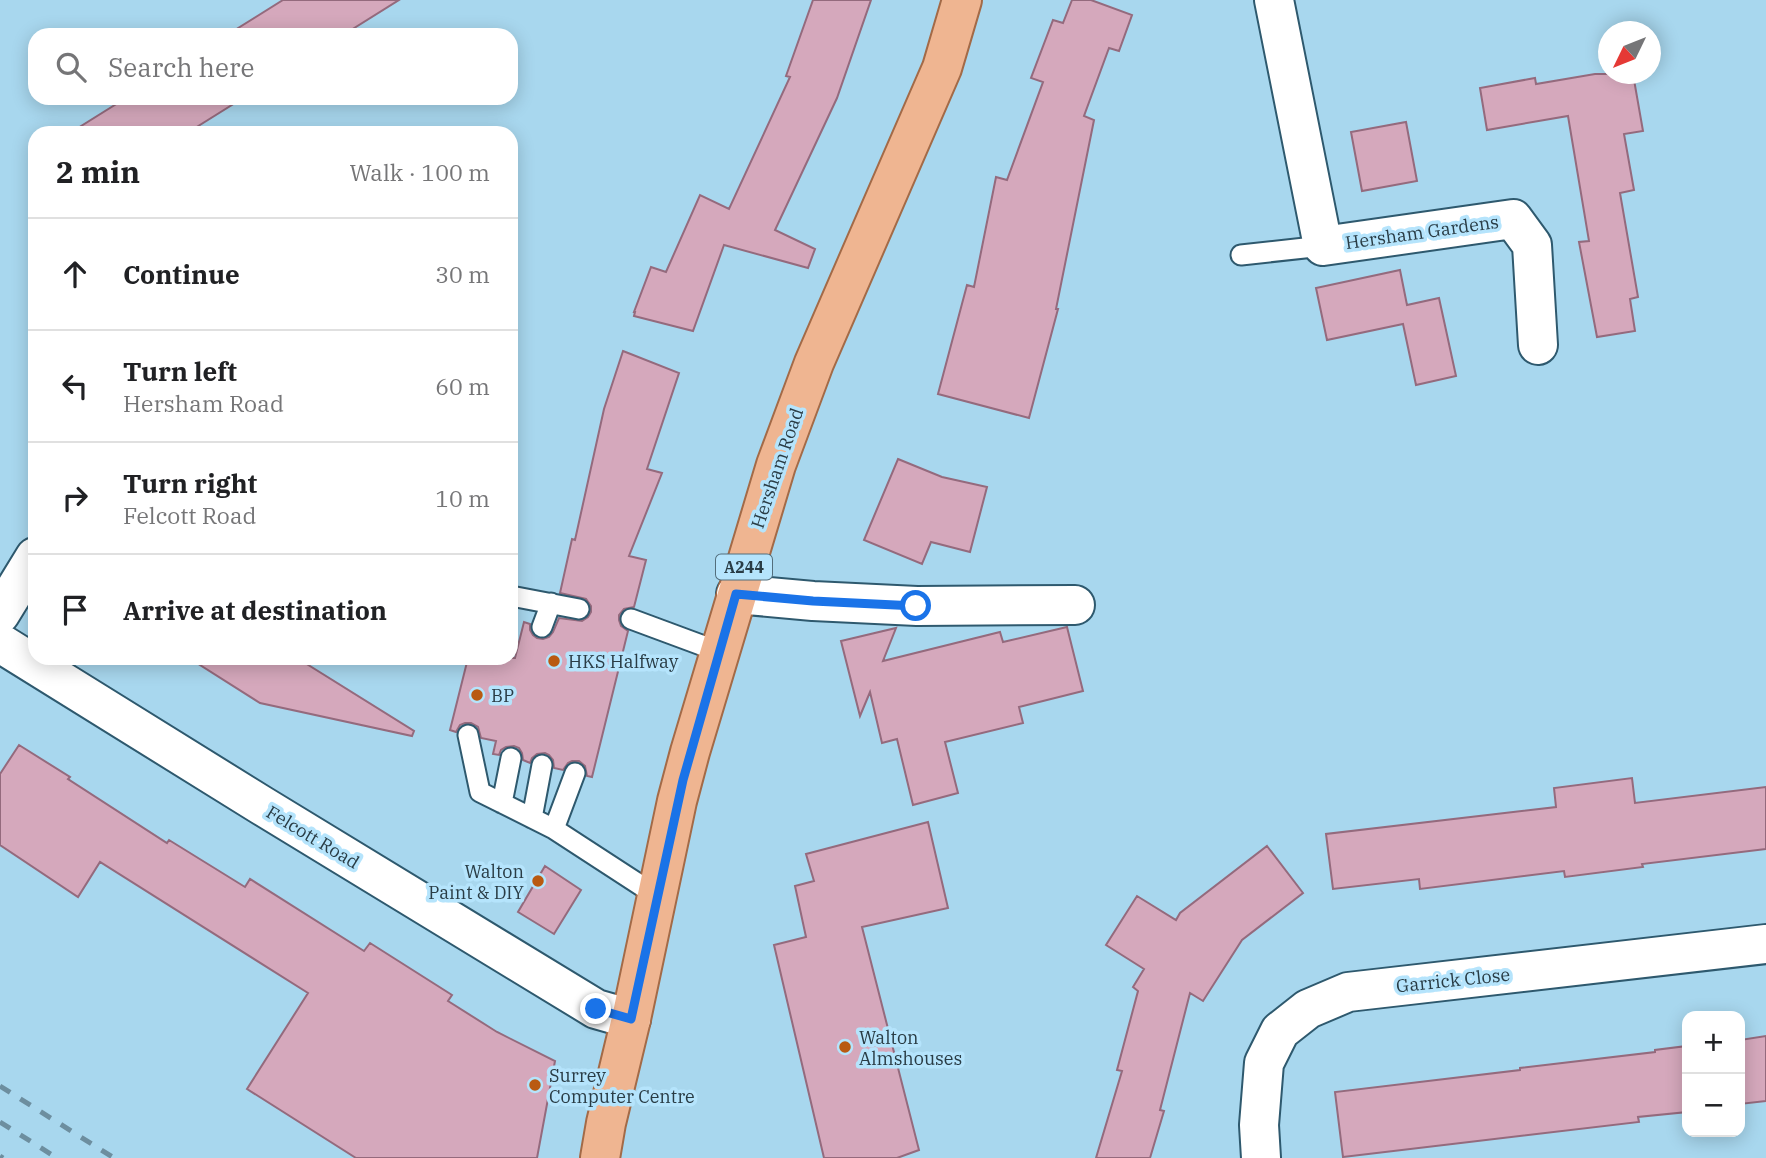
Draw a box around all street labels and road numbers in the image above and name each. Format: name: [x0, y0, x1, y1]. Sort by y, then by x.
street label: Hersham Gardens: [1344, 210, 1500, 254]
street label: Hersham Road: [746, 405, 808, 531]
road number: A244: [716, 554, 772, 580]
street label: Felcott Road: [262, 800, 364, 874]
street label: Garrick Close: [1395, 963, 1511, 997]

